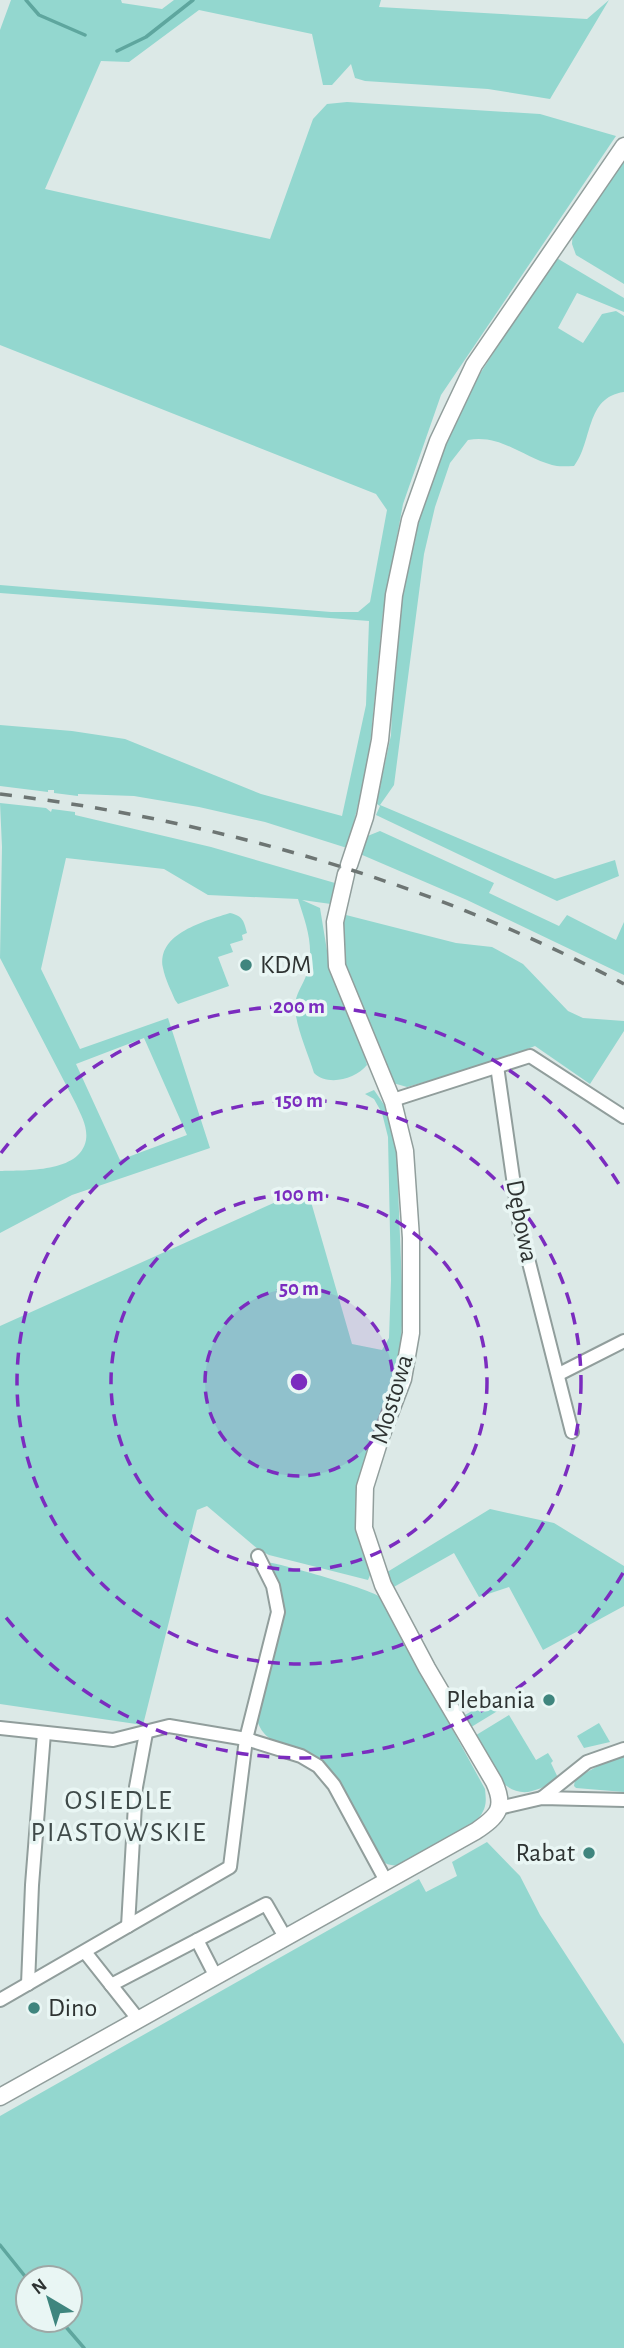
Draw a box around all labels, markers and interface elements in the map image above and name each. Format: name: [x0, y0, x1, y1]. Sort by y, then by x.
place label: KDM: [260, 952, 312, 978]
marker: KDM: [238, 957, 254, 973]
text: 200 m: [273, 996, 325, 1017]
text: 150 m: [275, 1090, 323, 1111]
street label: Dębowa: [501, 1177, 543, 1265]
text: 100 m: [274, 1184, 324, 1205]
text: 50 m: [279, 1278, 319, 1299]
street label: Mostowa: [366, 1351, 418, 1447]
centre of rings: [287, 1370, 311, 1394]
place label: Plebania: [446, 1687, 535, 1713]
marker: Plebania: [541, 1692, 557, 1708]
district label: OSIEDLE PIASTOWSKIE: [30, 1787, 208, 1847]
place label: Rabat: [515, 1840, 575, 1866]
marker: Rabat: [581, 1845, 597, 1861]
place label: Dino: [48, 1995, 97, 2021]
marker: Dino: [26, 2000, 42, 2016]
north arrow: [14, 2264, 84, 2334]
text: N: [28, 2275, 51, 2298]

